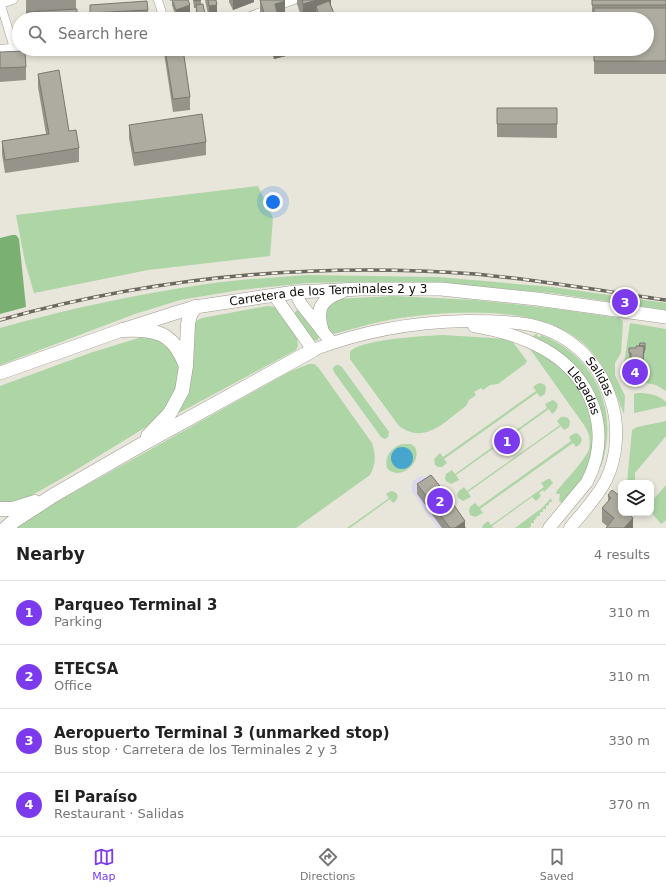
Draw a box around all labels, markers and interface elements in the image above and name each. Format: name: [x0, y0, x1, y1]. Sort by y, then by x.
search box: [12, 12, 654, 56]
icon: search: [26, 23, 48, 45]
text: Search here: [58, 25, 148, 43]
your location: [263, 192, 283, 212]
street label: Carretera de los Terminales 2 y 3: [228, 282, 427, 309]
pin: 3: [612, 287, 638, 317]
street label: Salidas: [583, 354, 616, 398]
pin: 4: [622, 357, 648, 387]
street label: Llegadas: [564, 364, 603, 416]
pin: 1: [494, 426, 520, 456]
map controls: [618, 480, 654, 516]
button: layers: [618, 480, 654, 516]
pin: 2: [427, 486, 453, 516]
text: Nearby: [16, 544, 85, 564]
text: 4 results: [594, 547, 650, 562]
text: Parqueo Terminal 3: [54, 596, 217, 614]
text: 1: [24, 605, 34, 620]
text: 310 m: [608, 605, 650, 620]
text: Parking: [54, 614, 102, 629]
text: ETECSA: [54, 660, 118, 678]
text: 2: [24, 669, 34, 684]
text: 310 m: [608, 669, 650, 684]
text: Office: [54, 678, 92, 693]
text: Aeropuerto Terminal 3 (unmarked stop): [54, 724, 390, 742]
text: 3: [24, 733, 34, 748]
text: 330 m: [608, 733, 650, 748]
text: Bus stop · Carretera de los Terminales 2 y 3: [54, 742, 338, 757]
text: El Paraíso: [54, 788, 137, 806]
text: 4: [24, 797, 34, 812]
text: 370 m: [608, 797, 650, 812]
text: Restaurant · Salidas: [54, 806, 184, 821]
tab: Map: [92, 846, 115, 883]
tab: Directions: [300, 846, 355, 883]
tab: Saved: [540, 846, 574, 883]

